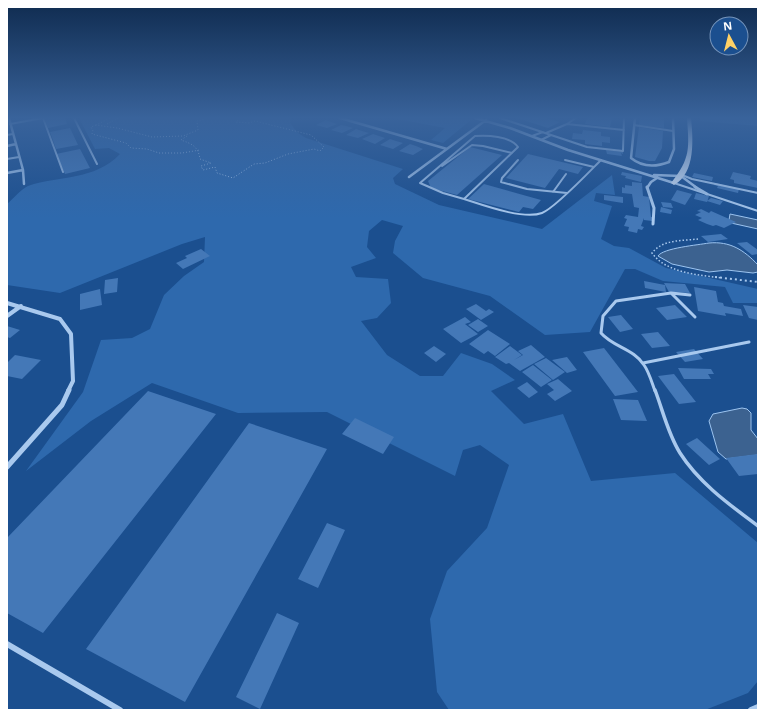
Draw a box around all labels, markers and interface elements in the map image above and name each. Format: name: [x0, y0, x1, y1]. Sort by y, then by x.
north arrow: [709, 16, 749, 56]
text: N: [722, 18, 733, 34]

